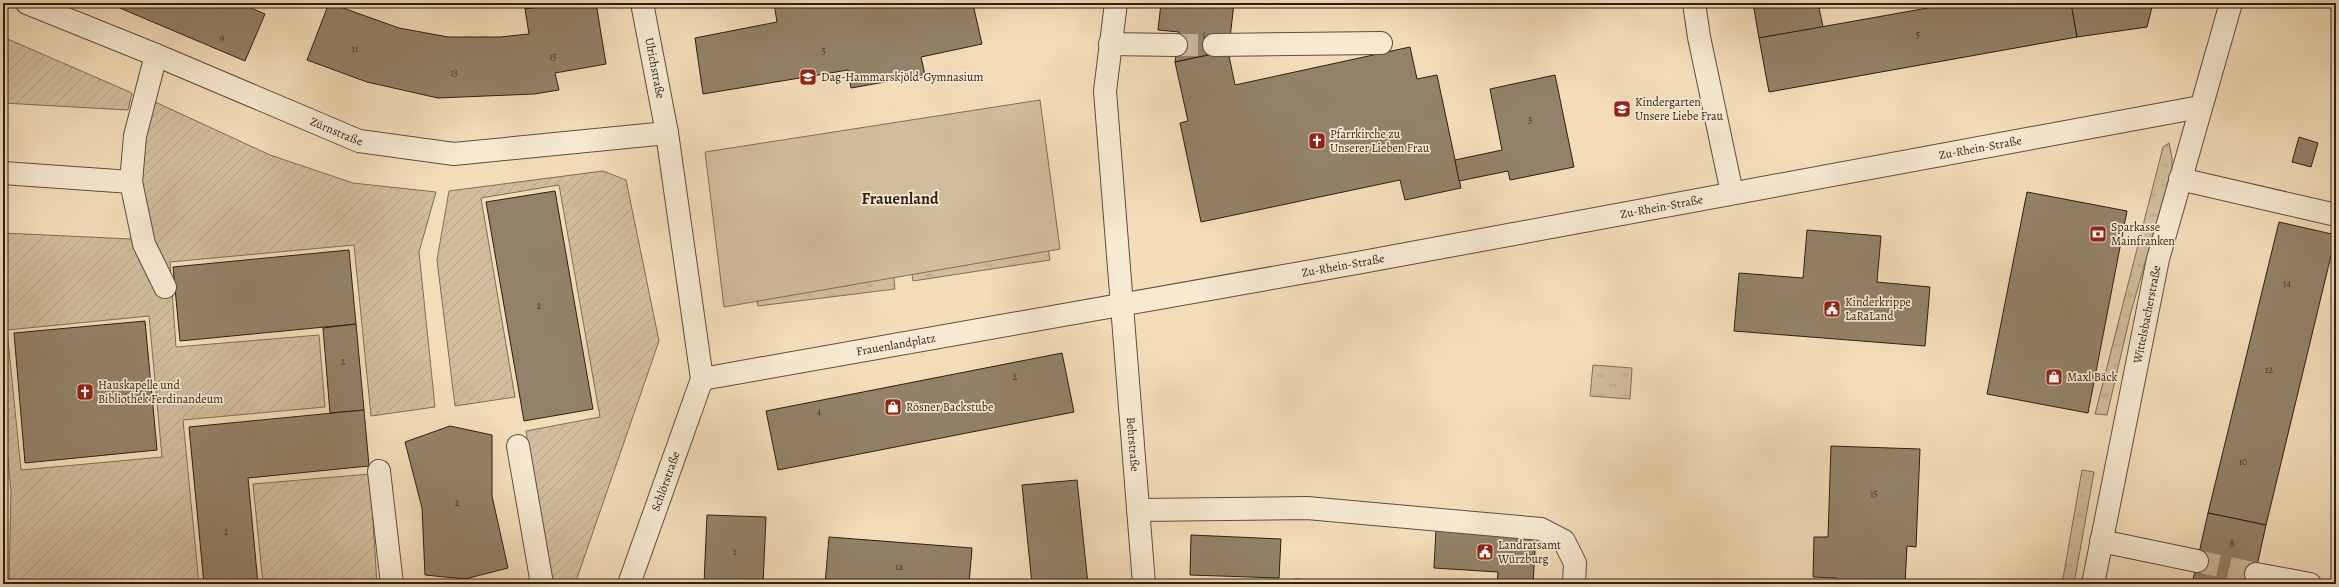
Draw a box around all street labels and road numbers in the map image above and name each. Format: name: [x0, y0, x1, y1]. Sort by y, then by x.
street label: Ulrichstraße: [641, 36, 669, 100]
street label: Zürnstraße: [308, 113, 363, 149]
street label: Zu-Rhein-Straße: [1938, 132, 2023, 163]
street label: Zu-Rhein-Straße: [1619, 191, 1704, 222]
street label: Zu-Rhein-Straße: [1300, 250, 1386, 281]
street label: Wittelsbacherstraße: [2129, 264, 2165, 366]
street label: Frauenlandplatz: [855, 330, 937, 360]
street label: Behrstraße: [1123, 416, 1143, 472]
street label: Schlörstraße: [648, 449, 684, 513]

